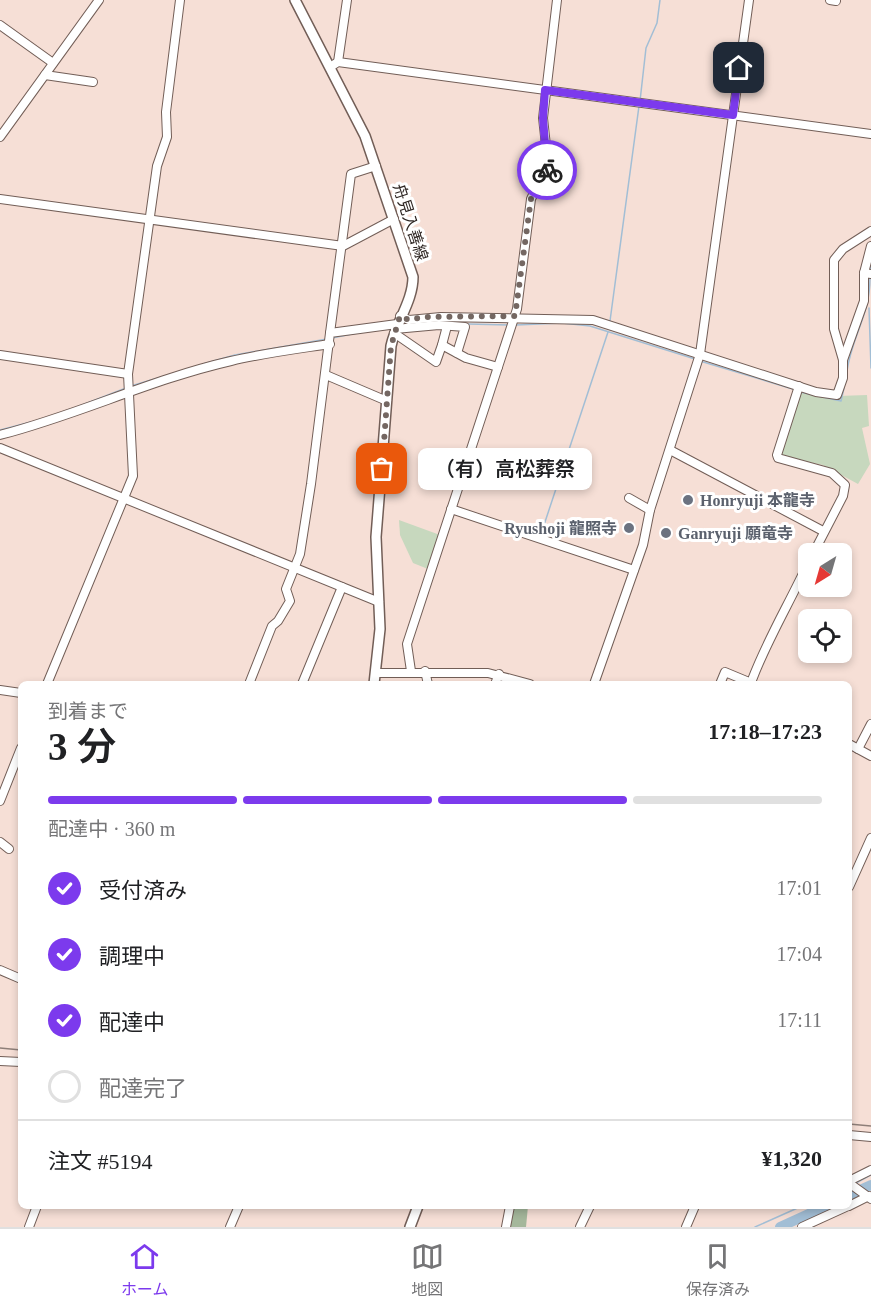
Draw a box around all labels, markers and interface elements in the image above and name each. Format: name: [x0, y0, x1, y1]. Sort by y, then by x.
pin: [713, 42, 764, 93]
icon: home: [722, 51, 755, 84]
courier: [517, 140, 577, 200]
icon: bike: [531, 154, 564, 187]
street label: 舟見入善線: [390, 181, 431, 263]
pin: [356, 443, 407, 494]
callout: （有）高松葬祭: [418, 448, 592, 490]
icon: bag: [365, 452, 398, 485]
text: （有）高松葬祭: [435, 458, 575, 480]
place label: Honryuji 本龍寺: [700, 492, 815, 510]
marker: Honryuji 本龍寺: [681, 493, 695, 507]
place label: Ryushoji 龍照寺: [504, 520, 617, 538]
marker: Ryushoji 龍照寺: [622, 521, 636, 535]
place label: Ganryuji 願竜寺: [678, 525, 793, 543]
marker: Ganryuji 願竜寺: [659, 526, 673, 540]
north arrow: [798, 543, 852, 597]
map controls: [798, 543, 852, 663]
button: locate: [798, 609, 852, 663]
text: 到着まで: [48, 700, 128, 722]
text: 17:18–17:23: [708, 719, 822, 744]
text: 3 分: [48, 725, 116, 768]
text: 配達中 · 360 m: [48, 818, 175, 840]
icon: check: [48, 872, 81, 905]
text: 17:01: [776, 877, 822, 899]
text: 受付済み: [99, 878, 187, 903]
icon: check: [48, 938, 81, 971]
text: 17:04: [776, 943, 822, 965]
text: 調理中: [99, 944, 165, 969]
icon: check: [48, 1004, 81, 1037]
text: 17:11: [777, 1009, 822, 1031]
text: 配達中: [99, 1010, 165, 1035]
text: 配達完了: [99, 1076, 187, 1101]
text: ¥1,320: [762, 1146, 822, 1171]
text: 注文 #5194: [48, 1149, 153, 1174]
tab: ホーム: [121, 1240, 169, 1300]
tab: 地図: [411, 1240, 444, 1300]
tab: 保存済み: [686, 1240, 750, 1300]

